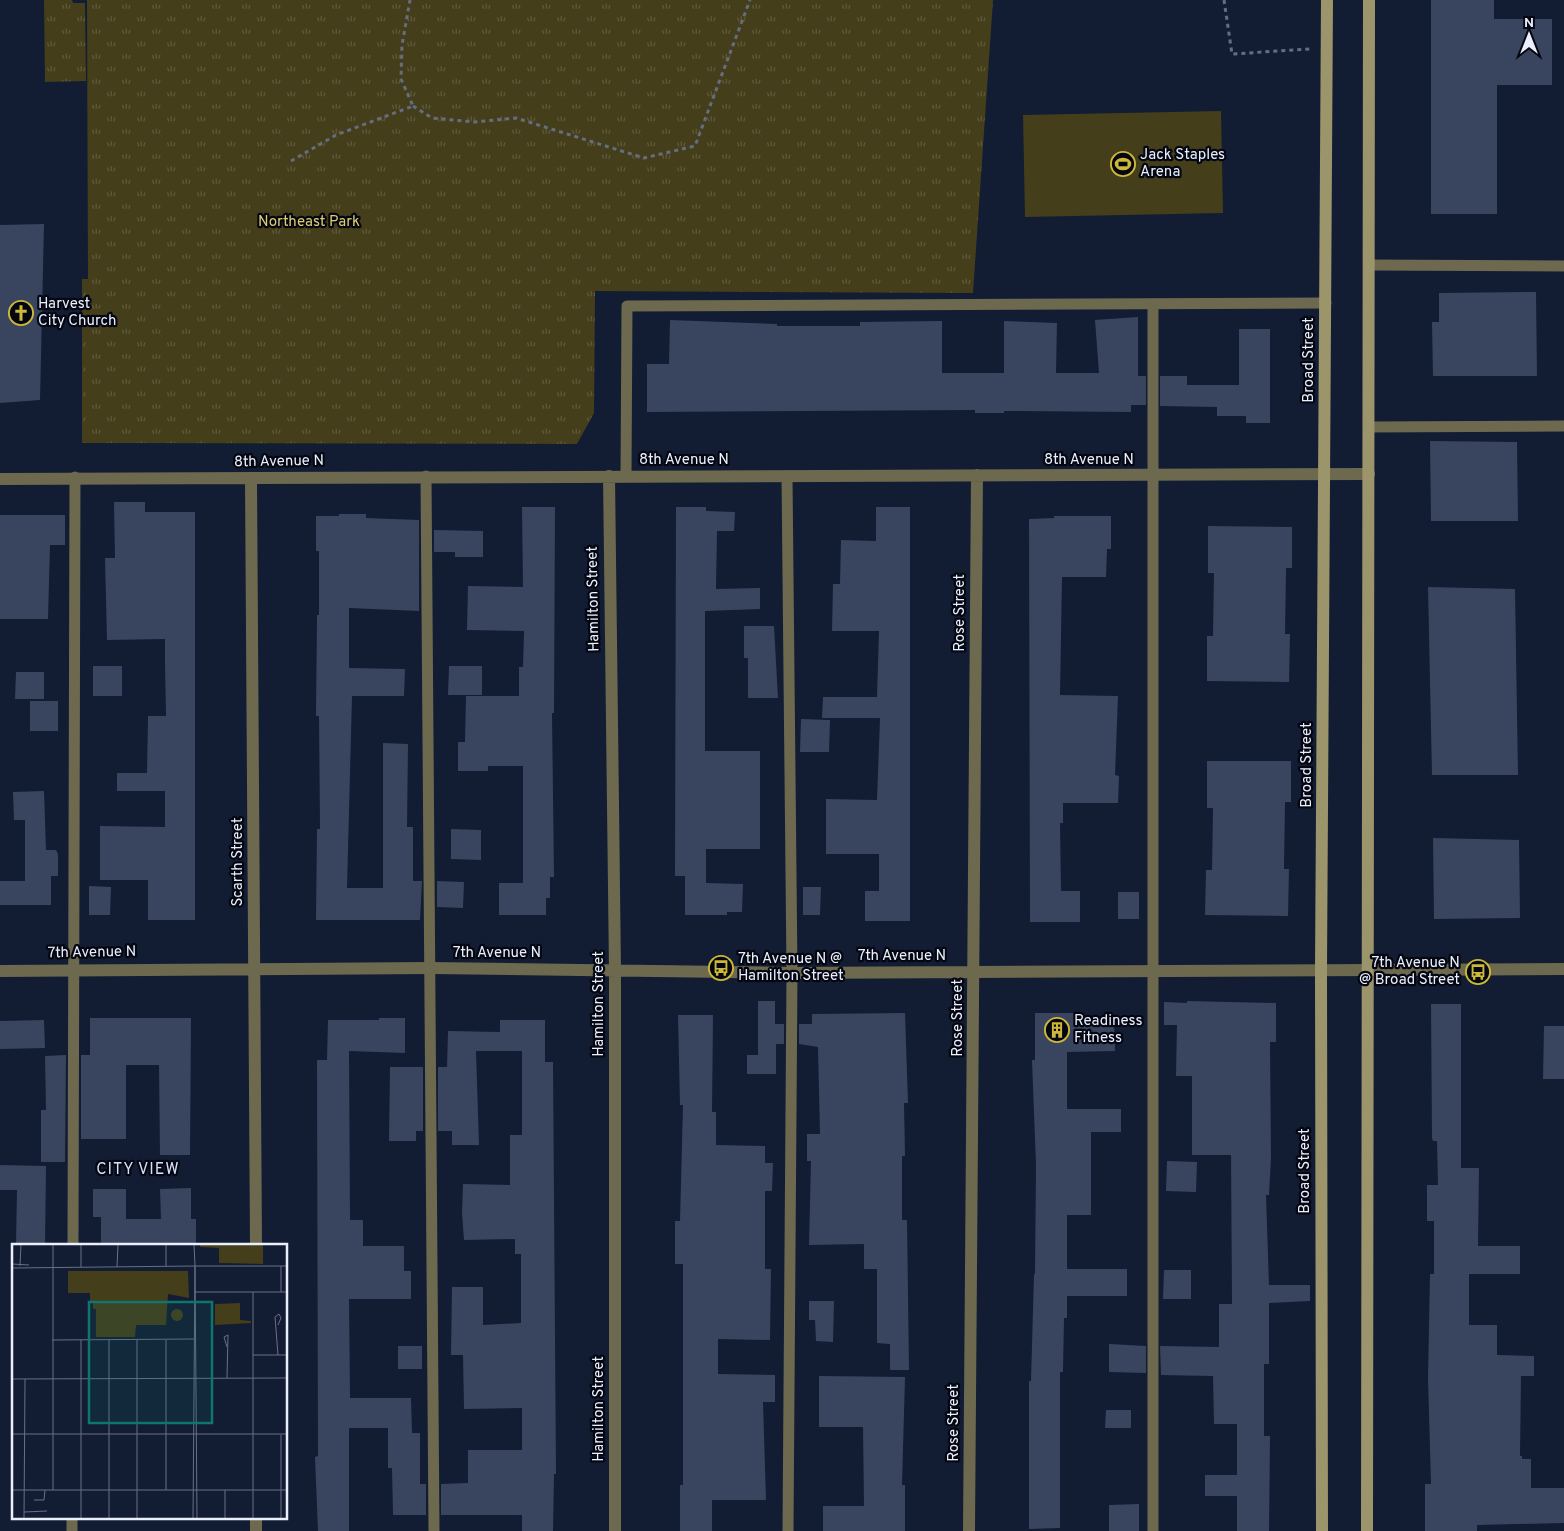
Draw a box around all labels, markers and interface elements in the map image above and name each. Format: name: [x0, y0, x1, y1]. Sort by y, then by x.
north arrow: [1504, 10, 1554, 60]
text: N: [1524, 15, 1534, 32]
place label: Jack Staples Arena: [1140, 146, 1225, 182]
sports icon: Jack Staples Arena: [1110, 151, 1136, 177]
park label: Northeast Park: [258, 213, 360, 232]
place label: Harvest City Church: [38, 295, 116, 331]
church icon: Harvest City Church: [8, 300, 34, 326]
street label: Broad Street: [1300, 317, 1319, 403]
street label: 8th Avenue N: [639, 451, 729, 470]
street label: 8th Avenue N: [1044, 451, 1134, 470]
street label: 8th Avenue N: [234, 452, 324, 472]
street label: Hamilton Street: [584, 546, 604, 652]
street label: Rose Street: [951, 574, 970, 652]
street label: Broad Street: [1298, 722, 1317, 808]
street label: Scarth Street: [229, 818, 248, 906]
street label: 7th Avenue N: [48, 943, 136, 963]
street label: 7th Avenue N: [453, 944, 541, 963]
street label: 7th Avenue N: [858, 947, 946, 966]
place label: 7th Avenue N @ Hamilton Street: [738, 950, 844, 986]
street label: Hamilton Street: [590, 951, 609, 1057]
place label: 7th Avenue N @ Broad Street: [1359, 954, 1460, 990]
bus stop icon: 7th Avenue N @ Hamilton Street: [708, 955, 734, 981]
bus stop icon: 7th Avenue N @ Broad Street: [1465, 959, 1491, 985]
street label: Rose Street: [949, 979, 968, 1057]
place label: Readiness Fitness: [1074, 1012, 1143, 1048]
building icon: Readiness Fitness: [1044, 1017, 1070, 1043]
street label: Broad Street: [1296, 1128, 1315, 1214]
district label: CITY VIEW: [96, 1160, 180, 1180]
inset map: [12, 1244, 288, 1518]
street label: Hamilton Street: [590, 1356, 609, 1462]
street label: Rose Street: [945, 1384, 964, 1462]

